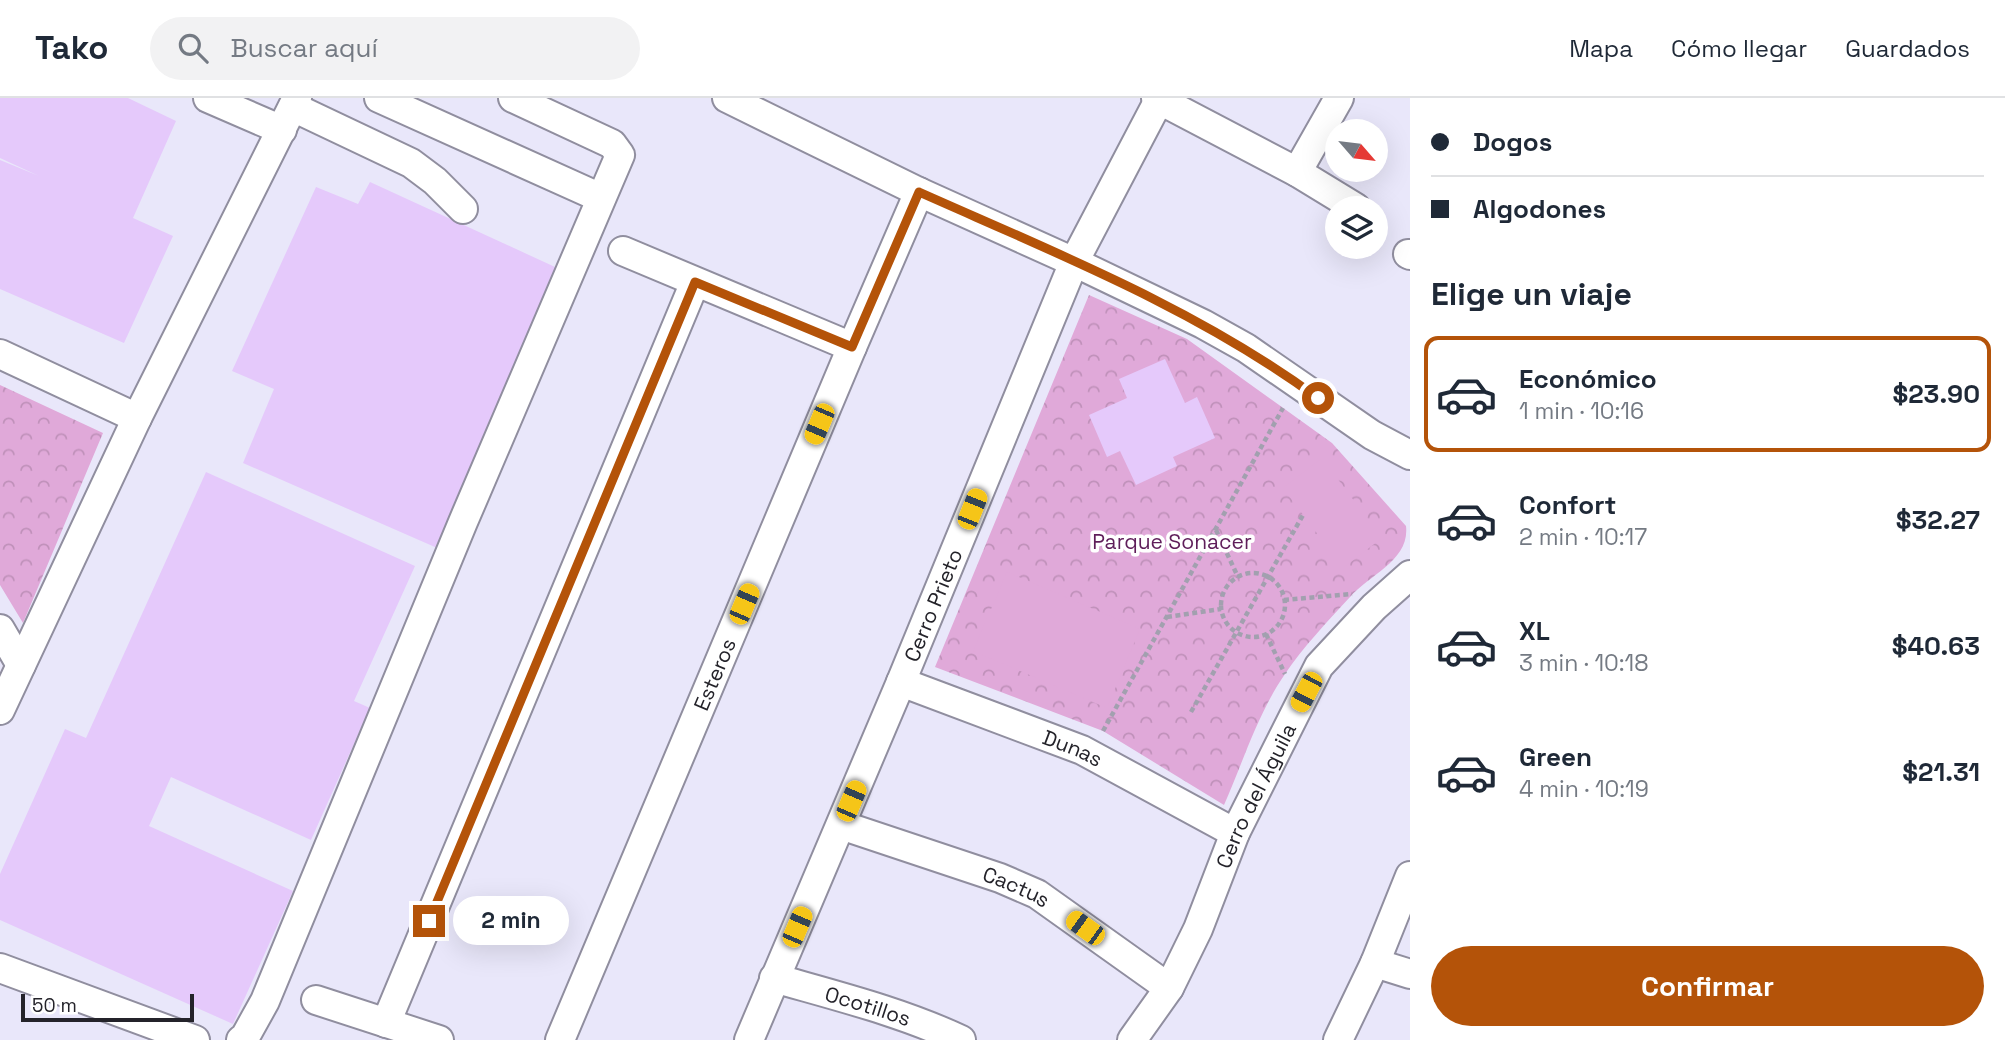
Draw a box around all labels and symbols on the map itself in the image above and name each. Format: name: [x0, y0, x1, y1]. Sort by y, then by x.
north arrow: [1325, 119, 1388, 182]
route start: [1302, 382, 1334, 414]
car: [802, 401, 837, 447]
car: [955, 486, 990, 532]
park label: Parque Sonacer: [1092, 528, 1252, 555]
street label: Cerro Prieto: [897, 545, 968, 666]
car: [727, 581, 762, 627]
street label: Esteros: [687, 634, 741, 714]
car: [1287, 669, 1326, 715]
street label: Cerro del Águila: [1209, 718, 1302, 872]
street label: Dunas: [1039, 723, 1108, 772]
car: [834, 778, 869, 824]
street label: Cactus: [979, 860, 1056, 913]
callout: 2 min: [453, 896, 569, 946]
car: [780, 904, 815, 950]
route end: [413, 905, 445, 937]
car: [1062, 907, 1109, 949]
street label: Ocotillos: [822, 980, 915, 1032]
scale bar: [21, 991, 194, 1023]

